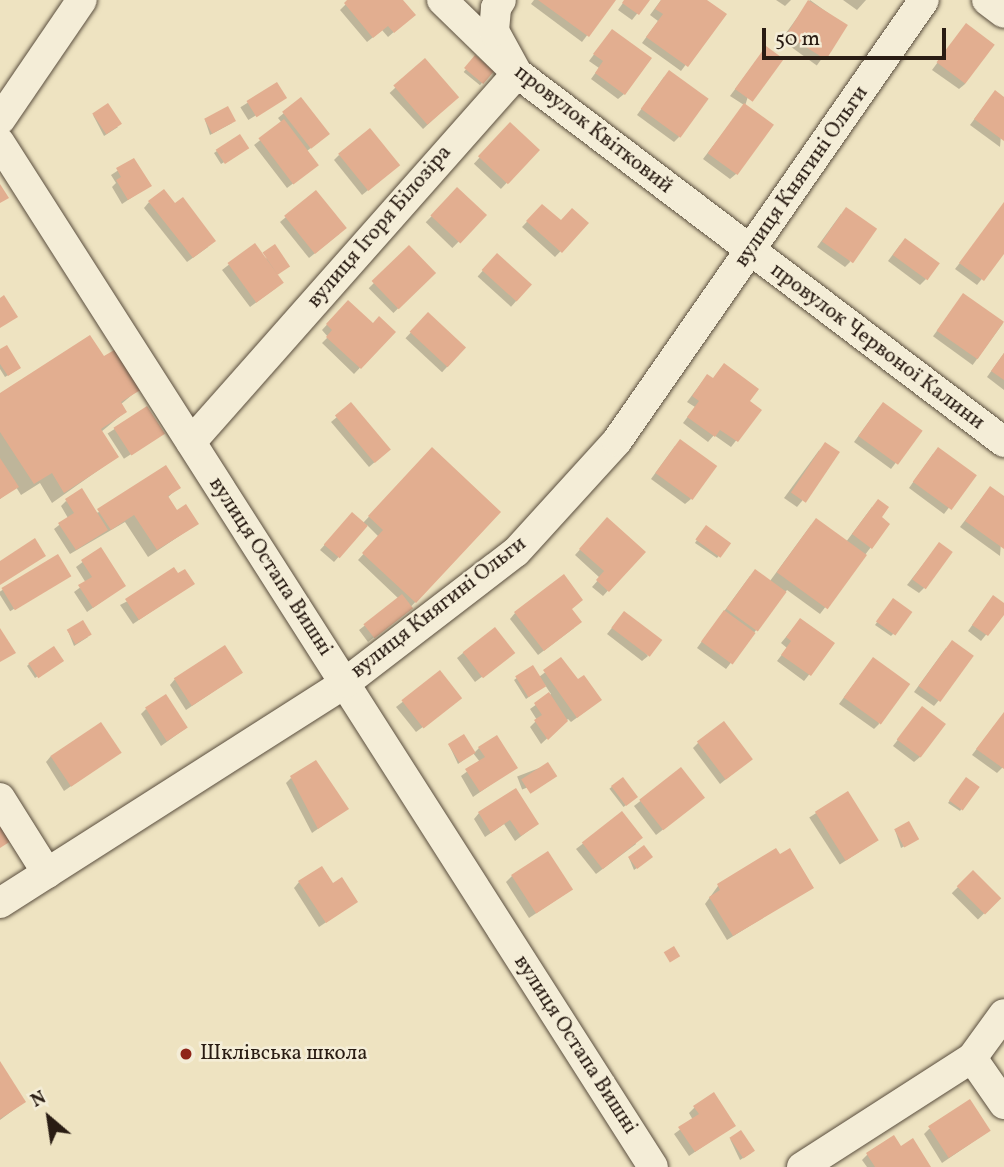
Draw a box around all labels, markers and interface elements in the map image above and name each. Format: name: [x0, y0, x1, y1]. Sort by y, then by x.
scale bar: [766, 14, 950, 58]
text: 50 m: [775, 25, 820, 54]
street label: провулок Квітковий: [509, 60, 677, 200]
street label: вулиця Княгині Ольги: [730, 82, 874, 272]
street label: вулиця Ігоря Білозіра: [302, 140, 458, 314]
street label: провулок Червоної Калини: [765, 258, 989, 436]
street label: вулиця Остапа Вишні: [203, 473, 337, 661]
street label: вулиця Княгині Ольги: [346, 532, 532, 684]
street label: вулиця Остапа Вишні: [508, 951, 642, 1139]
place label: Шклівська школа: [200, 1041, 368, 1067]
marker: Шклівська школа: [178, 1046, 194, 1062]
north arrow: [14, 1083, 84, 1153]
text: N: [26, 1085, 51, 1114]

